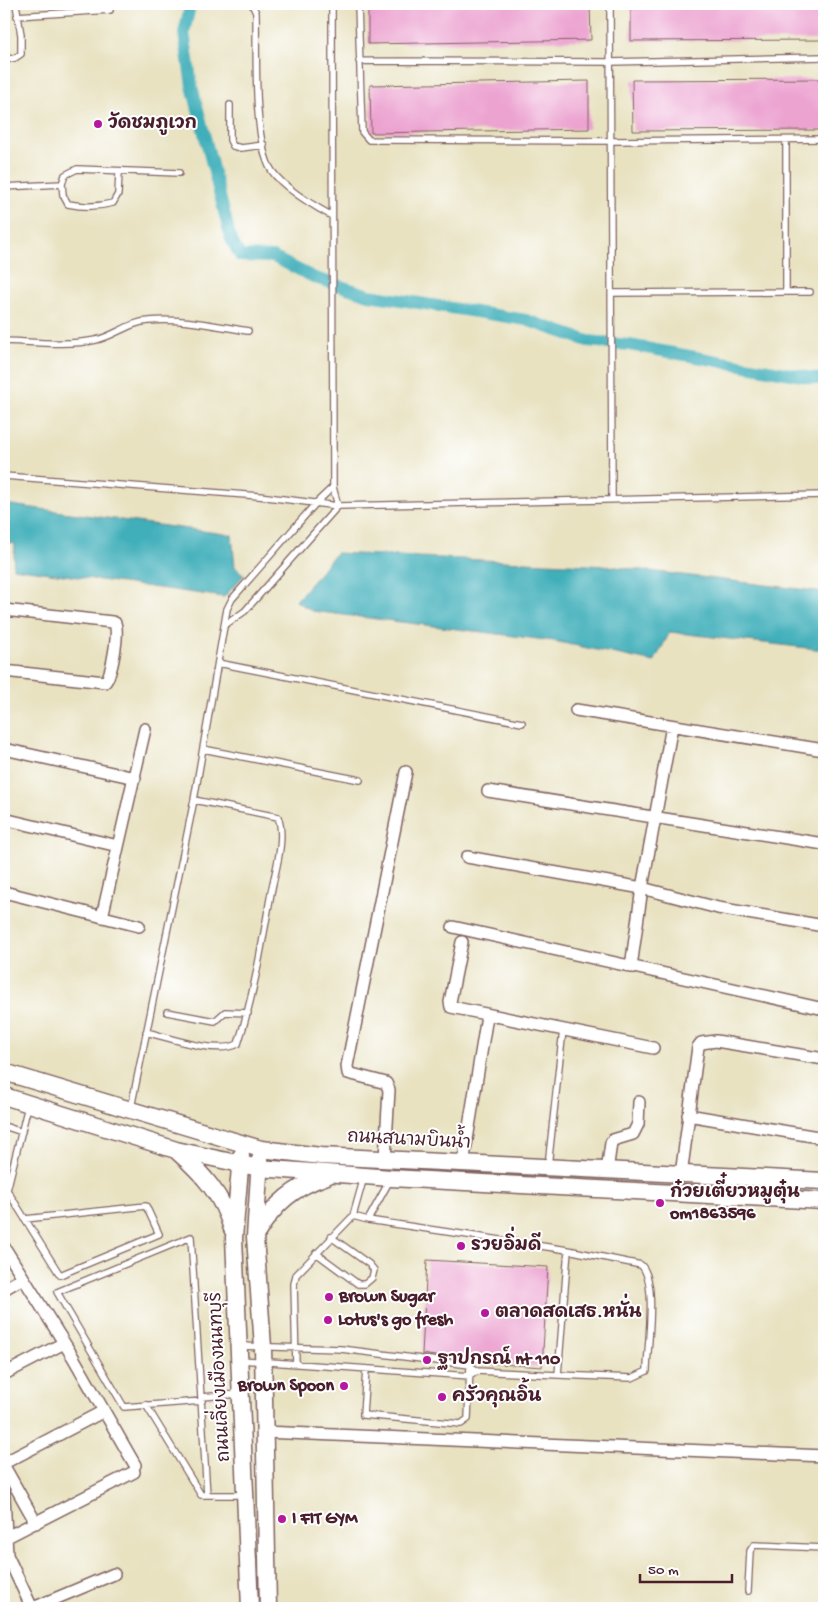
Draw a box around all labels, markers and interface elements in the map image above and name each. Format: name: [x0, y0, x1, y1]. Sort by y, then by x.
place label: วัดชมภูเวก: [108, 111, 197, 135]
marker: วัดชมภูเวก: [92, 118, 104, 130]
street label: ถนนสนามบินน้ำ: [347, 1118, 472, 1155]
place label: ก๋วยเตี๋ยวหมูตุ๋น om1863596: [669, 1172, 800, 1225]
marker: ก๋วยเตี๋ยวหมูตุ๋น om1863596: [654, 1197, 666, 1209]
place label: รวยอิ่มดี: [471, 1226, 541, 1257]
marker: รวยอิ่มดี: [455, 1240, 467, 1252]
place label: Brown Sugar: [338, 1287, 437, 1308]
street label: ถนนเลี่ยงเมืองนนทบุรี: [196, 1291, 237, 1463]
marker: Brown Sugar: [323, 1291, 335, 1303]
place label: ตลาดสดเสธ.หนั่น: [495, 1293, 642, 1324]
marker: ตลาดสดเสธ.หนั่น: [479, 1307, 491, 1319]
place label: Lotus's go fresh: [338, 1310, 453, 1331]
marker: Lotus's go fresh: [322, 1314, 334, 1326]
place label: ฐาปกรณ์ nt 110: [437, 1345, 561, 1371]
marker: ฐาปกรณ์ nt 110: [421, 1354, 433, 1366]
place label: Brown Spoon: [237, 1376, 334, 1397]
place label: ครัวคุณอิ้น: [452, 1377, 542, 1408]
marker: Brown Spoon: [338, 1380, 350, 1392]
marker: ครัวคุณอิ้น: [436, 1391, 448, 1403]
place label: I FIT GYM: [292, 1509, 358, 1530]
marker: I FIT GYM: [276, 1513, 288, 1525]
scale bar: [640, 1552, 733, 1584]
text: 50 m: [648, 1562, 679, 1580]

